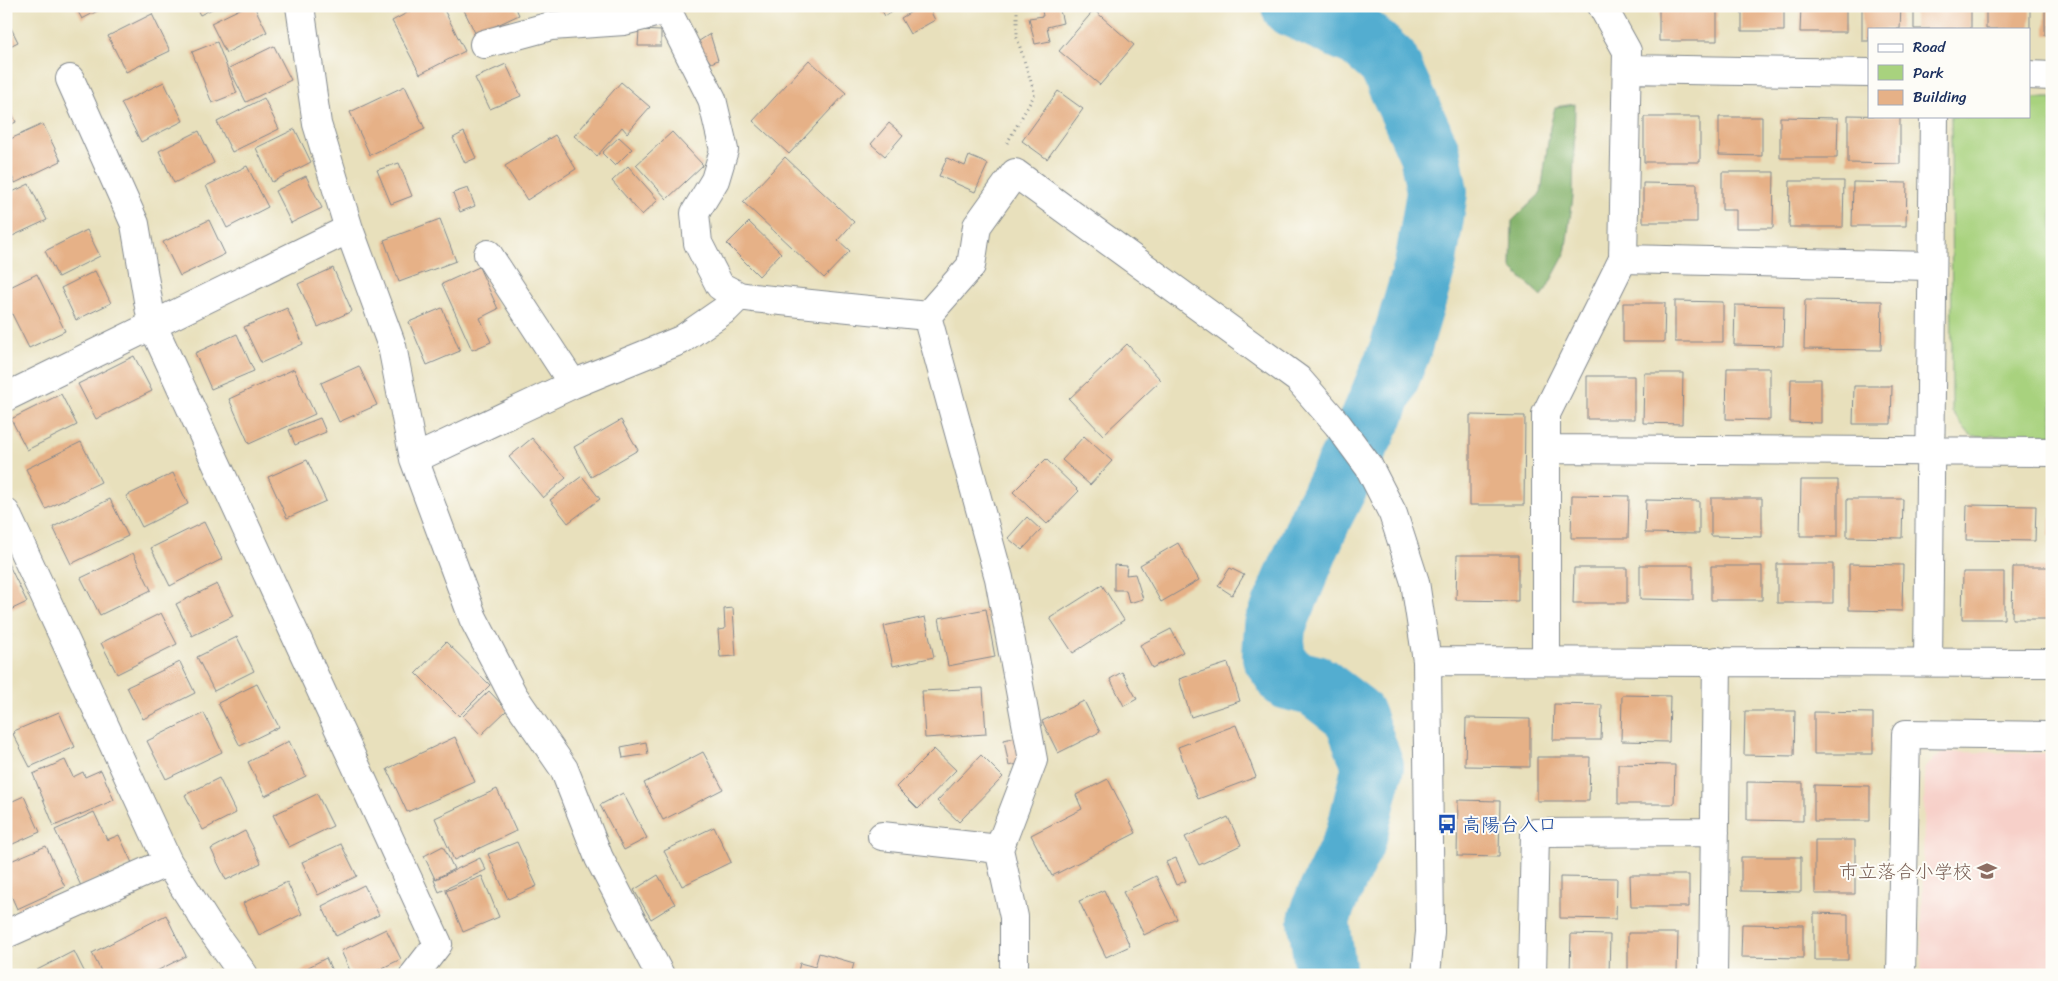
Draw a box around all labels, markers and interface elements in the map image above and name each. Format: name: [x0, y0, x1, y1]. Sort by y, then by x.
legend: [1868, 28, 2030, 118]
text: Road: [1913, 34, 1946, 60]
text: Park: [1913, 60, 1944, 86]
text: Building: [1913, 84, 1967, 110]
place label: 高陽台入口: [1462, 808, 1557, 841]
bus stop icon: 高陽台入口: [1436, 813, 1458, 835]
place label: 市立落合小学校: [1839, 855, 1972, 888]
school or university icon: 市立落合小学校: [1976, 860, 1998, 882]

